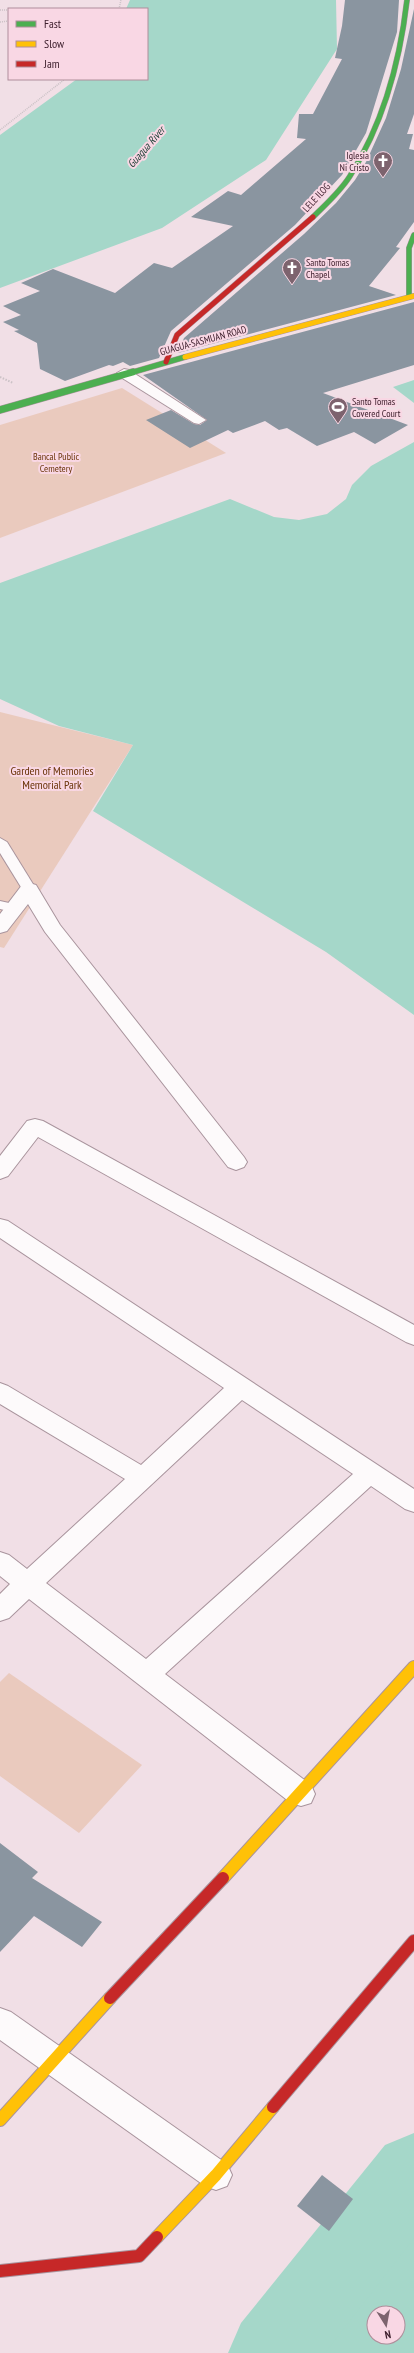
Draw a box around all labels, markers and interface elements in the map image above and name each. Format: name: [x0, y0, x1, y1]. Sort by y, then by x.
legend: [8, 8, 148, 80]
text: Fast: [44, 16, 62, 31]
text: Slow: [44, 36, 65, 51]
text: Jam: [43, 56, 60, 71]
water label: Guagua River: [124, 122, 169, 171]
place label: Iglesia Ni Cristo: [340, 149, 369, 174]
church icon: Iglesia Ni Cristo: [372, 150, 394, 178]
street label: LELE ILOG: [300, 180, 333, 215]
place label: Santo Tomas Chapel: [306, 256, 350, 281]
church icon: Santo Tomas Chapel: [281, 257, 303, 285]
street label: GUAGUA-SASMUAN ROAD: [158, 323, 248, 358]
place label: Santo Tomas Covered Court: [352, 395, 401, 420]
sports icon: Santo Tomas Covered Court: [327, 396, 349, 424]
park label: Bancal Public Cemetery: [33, 450, 79, 475]
park label: Garden of Memories Memorial Park: [10, 763, 94, 792]
north arrow: [366, 2305, 406, 2345]
text: N: [384, 2327, 392, 2342]

